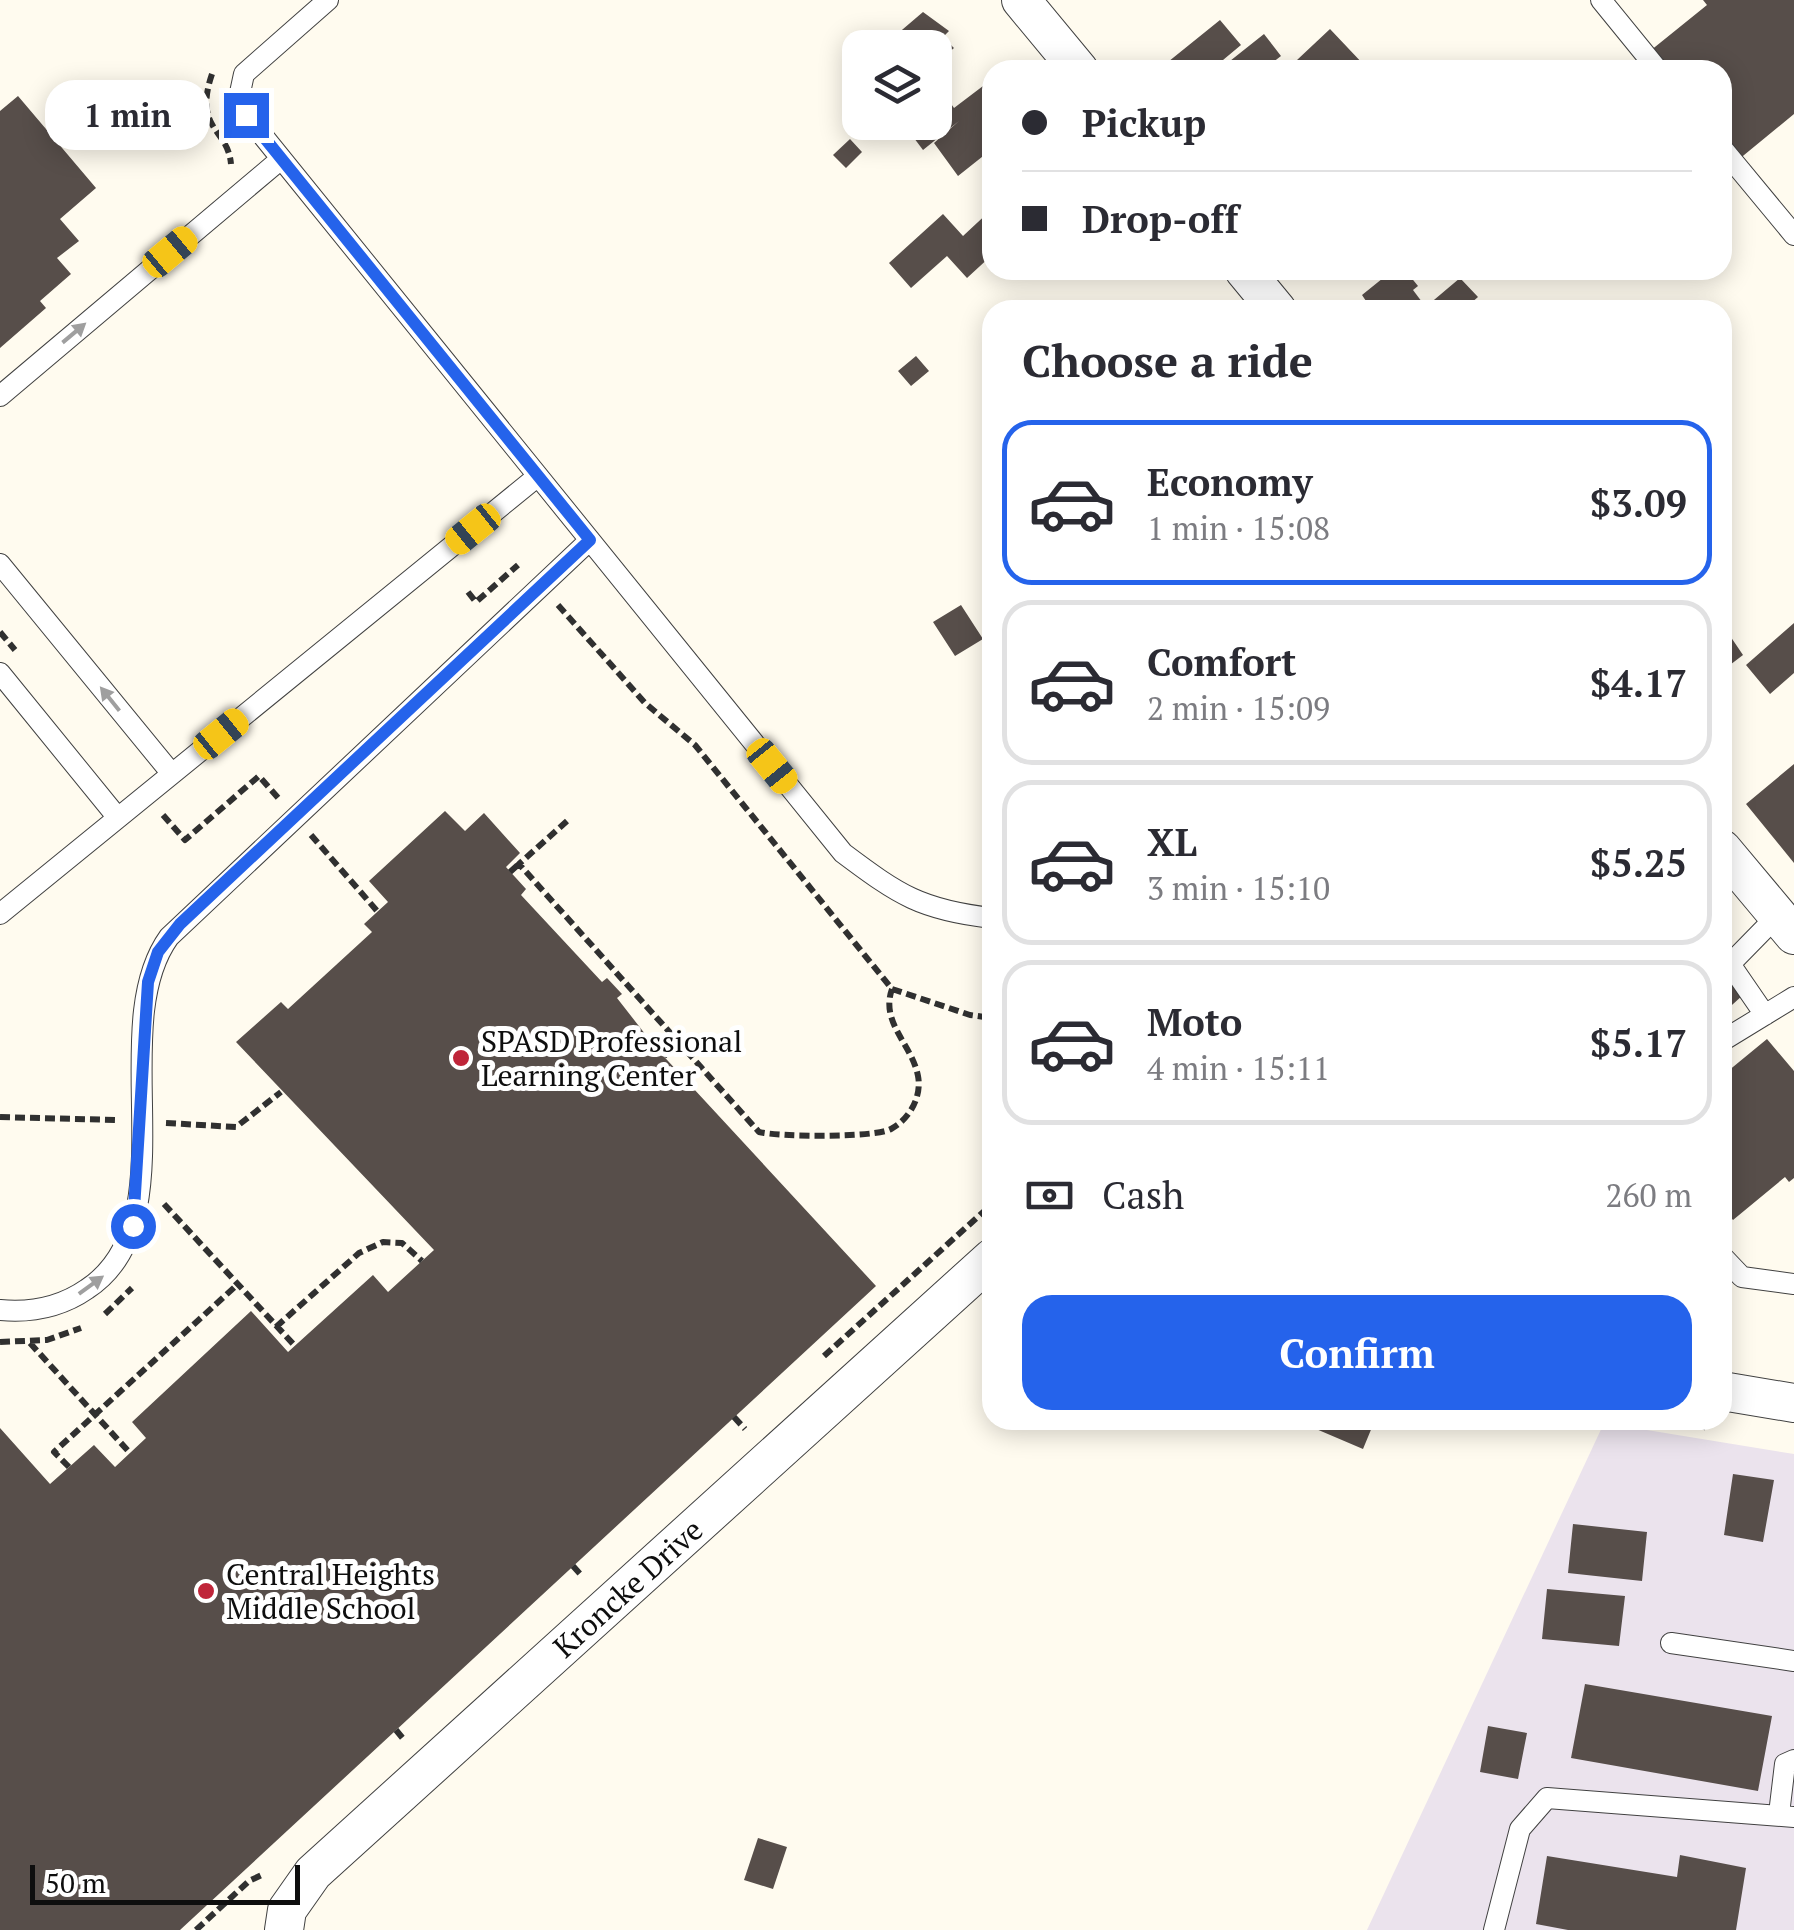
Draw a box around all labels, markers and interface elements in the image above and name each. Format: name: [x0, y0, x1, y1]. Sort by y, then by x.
map controls: [842, 30, 952, 140]
button: layers: [842, 30, 952, 140]
callout: 1 min: [46, 80, 211, 150]
route end: [224, 93, 269, 138]
text: 1 min: [84, 94, 171, 136]
text: Pickup: [1082, 98, 1206, 148]
text: Drop-off: [1082, 194, 1239, 244]
car: [137, 221, 203, 283]
one-way arrow: [62, 323, 87, 345]
text: Choose a ride: [1022, 330, 1313, 390]
text: Economy: [1147, 457, 1313, 507]
icon: car: [1027, 458, 1117, 548]
text: $3.09: [1590, 478, 1687, 528]
car: [440, 498, 506, 560]
text: 1 min · 15:08: [1147, 507, 1330, 549]
text: Comfort: [1147, 637, 1296, 687]
icon: car: [1027, 638, 1117, 728]
text: $4.17: [1590, 658, 1687, 708]
one-way arrow: [100, 686, 121, 711]
text: 2 min · 15:09: [1147, 687, 1330, 729]
car: [188, 703, 254, 765]
car: [741, 733, 803, 799]
text: XL: [1147, 817, 1197, 867]
icon: car: [1027, 818, 1117, 908]
text: $5.25: [1590, 838, 1687, 888]
text: 3 min · 15:10: [1147, 867, 1330, 909]
text: Moto: [1147, 997, 1242, 1047]
icon: car: [1027, 998, 1117, 1088]
text: $5.17: [1590, 1018, 1687, 1068]
place label: SPASD Professional Learning Center: [481, 1021, 742, 1095]
marker: SPASD Professional Learning Center: [450, 1047, 472, 1069]
text: 4 min · 15:11: [1147, 1047, 1330, 1089]
icon: cash: [1022, 1168, 1077, 1223]
text: Cash: [1102, 1170, 1184, 1220]
text: 260 m: [1605, 1174, 1692, 1216]
route start: [111, 1204, 156, 1249]
one-way arrow: [78, 1276, 104, 1296]
button: Confirm: [1022, 1295, 1692, 1410]
street label: Kroncke Drive: [544, 1510, 711, 1666]
place label: Central Heights Middle School: [226, 1554, 435, 1628]
marker: Central Heights Middle School: [195, 1580, 217, 1602]
scale bar: [30, 1860, 300, 1904]
text: 50 m: [45, 1864, 106, 1901]

